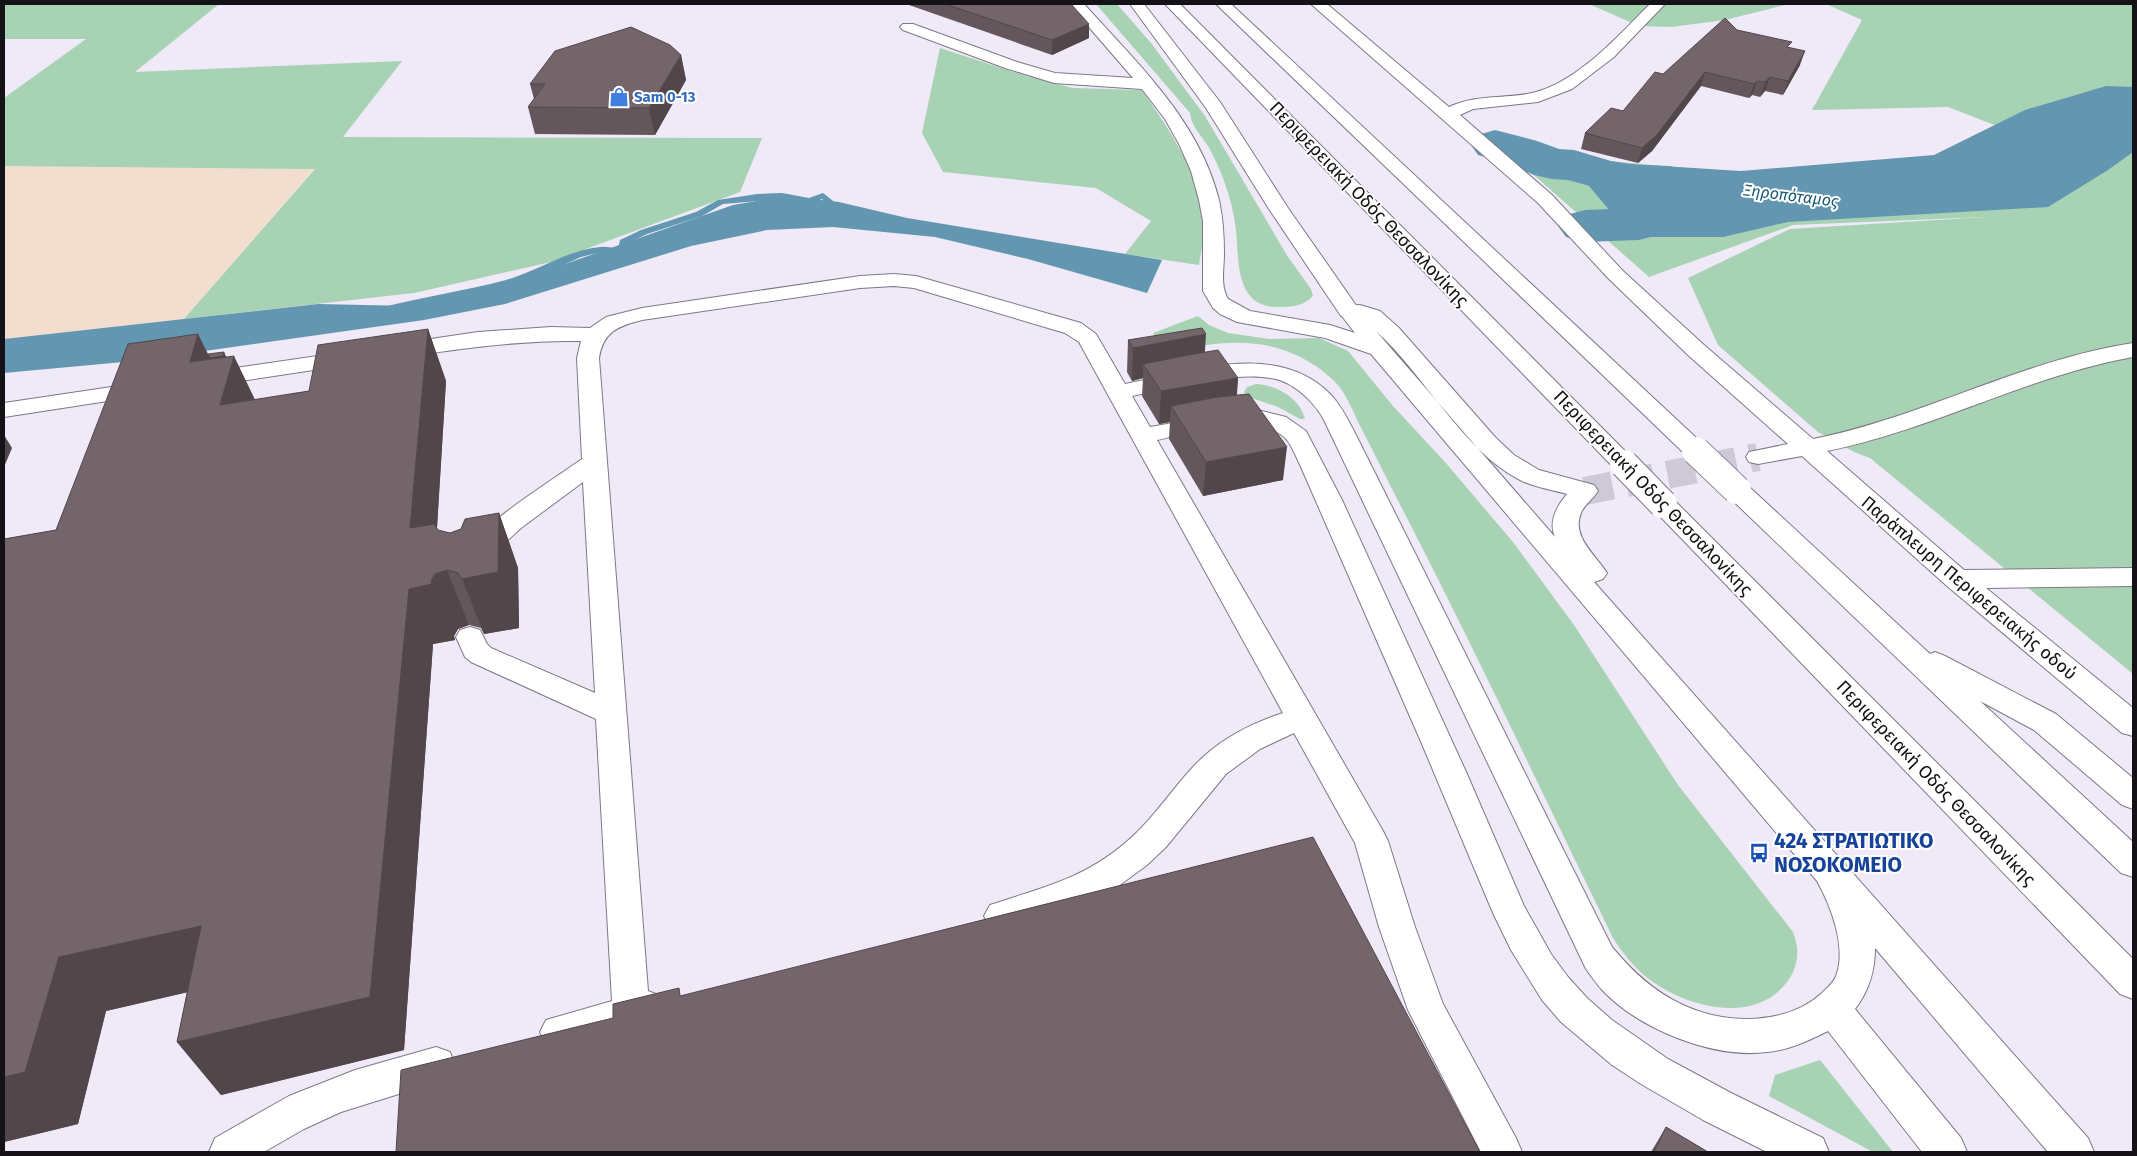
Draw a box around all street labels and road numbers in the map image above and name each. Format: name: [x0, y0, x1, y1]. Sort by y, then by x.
street label: Περιφερειακή Οδός Θεσσαλονίκης: [1265, 97, 1474, 312]
street label: Περιφερειακή Οδός Θεσσαλονίκης: [1549, 386, 1758, 601]
street label: Παράπλευρη Περιφερειακής οδού: [1857, 491, 2081, 685]
street label: Περιφερειακή Οδός Θεσσαλονίκης: [1832, 676, 2041, 891]

